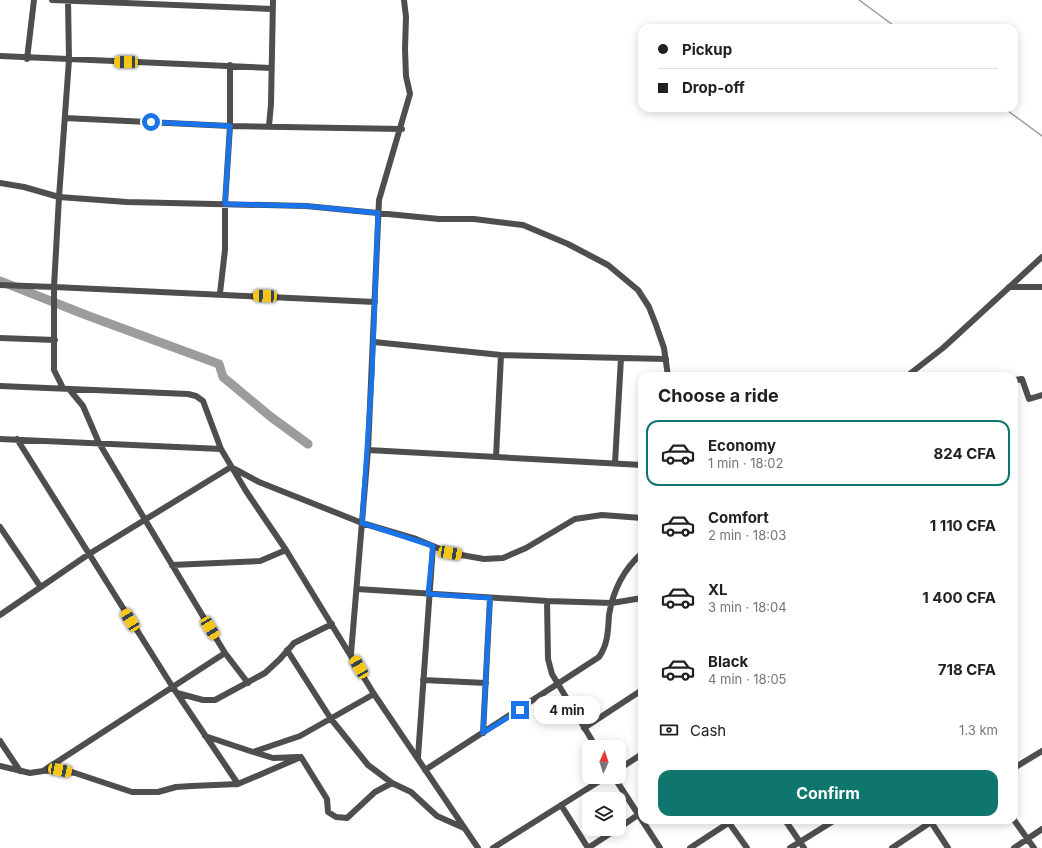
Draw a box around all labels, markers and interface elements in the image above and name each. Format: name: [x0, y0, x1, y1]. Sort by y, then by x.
text: Pickup: [682, 40, 732, 59]
car: [114, 56, 138, 68]
text: Drop-off: [682, 78, 745, 97]
route start: [142, 113, 160, 131]
car: [253, 290, 277, 302]
text: Choose a ride: [658, 385, 779, 406]
icon: car: [660, 435, 696, 471]
text: Economy: [708, 436, 776, 455]
text: 824 CFA: [934, 444, 996, 463]
text: 1 min · 18:02: [708, 455, 783, 471]
icon: car: [660, 507, 696, 543]
text: Comfort: [708, 508, 769, 527]
text: 1 110 CFA: [930, 516, 996, 535]
text: 2 min · 18:03: [708, 527, 786, 543]
car: [437, 545, 463, 561]
icon: car: [660, 579, 696, 615]
text: XL: [708, 580, 728, 599]
text: 1 400 CFA: [922, 588, 996, 607]
text: 3 min · 18:04: [708, 599, 787, 615]
car: [119, 607, 141, 633]
car: [199, 615, 221, 641]
icon: car: [660, 651, 696, 687]
text: Black: [708, 652, 748, 671]
car: [348, 654, 370, 680]
text: 718 CFA: [938, 660, 996, 679]
text: 4 min · 18:05: [708, 671, 787, 687]
callout: 4 min: [534, 696, 600, 724]
route end: [511, 701, 529, 719]
text: 4 min: [549, 702, 585, 718]
icon: cash: [658, 719, 680, 741]
text: Cash: [690, 721, 726, 740]
text: 1.3 km: [959, 722, 998, 738]
north arrow: [582, 740, 626, 784]
map controls: [582, 740, 626, 836]
car: [47, 762, 73, 778]
button: Confirm: [658, 770, 998, 816]
button: layers: [582, 792, 626, 836]

